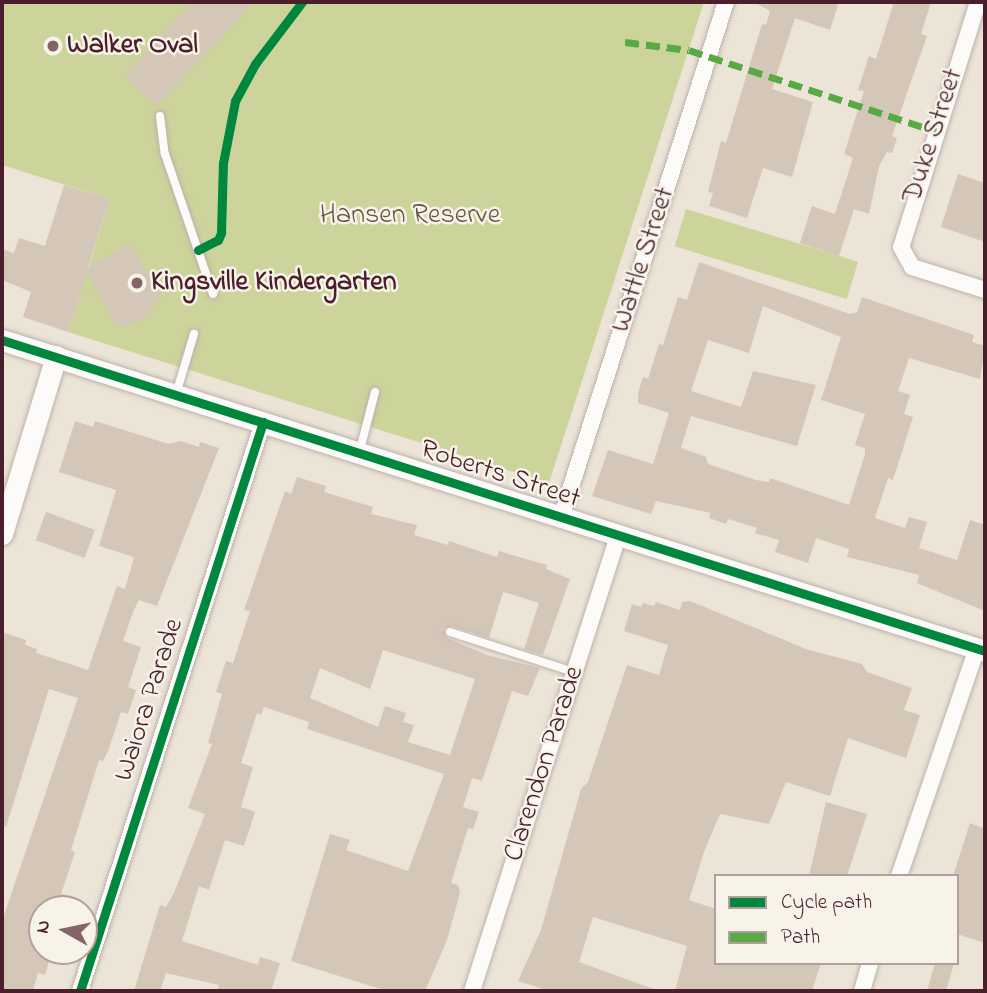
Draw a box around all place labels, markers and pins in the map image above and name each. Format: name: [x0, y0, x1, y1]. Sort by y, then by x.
place label: Walker Oval: [67, 29, 198, 63]
marker: Walker Oval: [45, 38, 61, 54]
place label: Kingsville Kindergarten: [151, 266, 397, 300]
marker: Kingsville Kindergarten: [129, 275, 145, 291]

